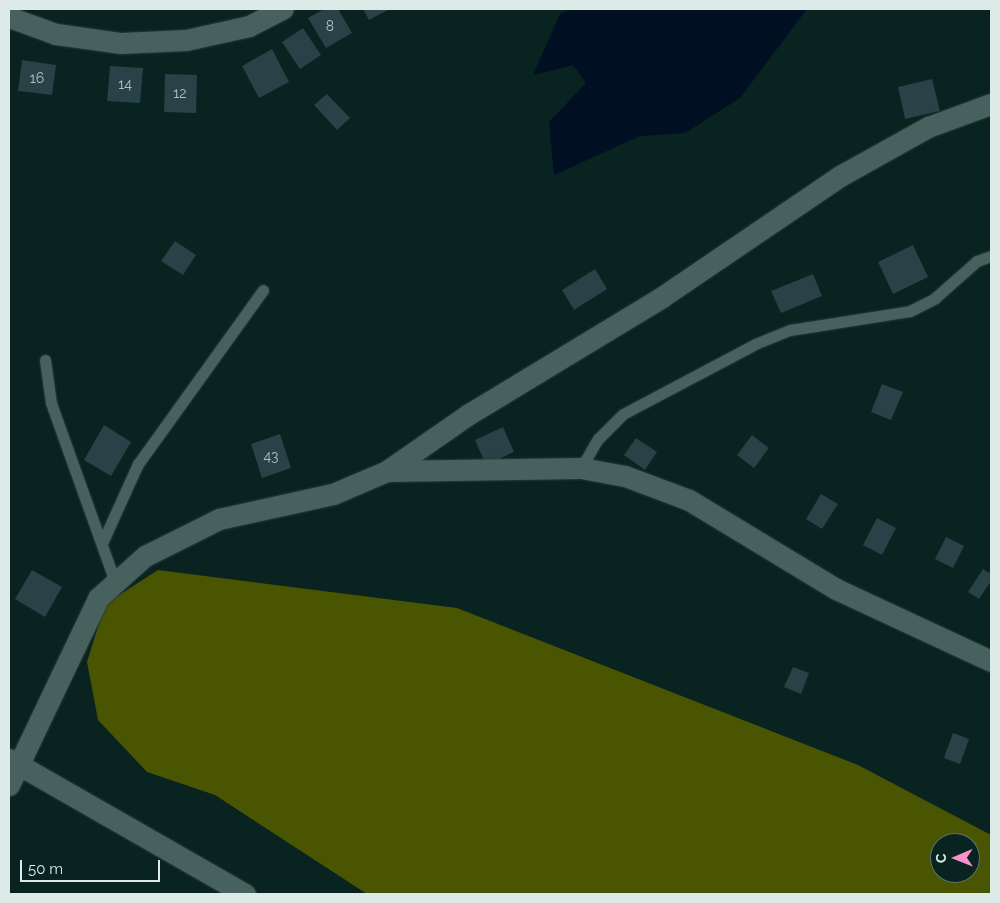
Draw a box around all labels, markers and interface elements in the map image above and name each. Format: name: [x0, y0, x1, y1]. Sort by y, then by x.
house number: 8: [326, 18, 334, 34]
house number: 16: [30, 70, 44, 86]
house number: 14: [118, 76, 132, 92]
house number: 12: [173, 85, 187, 101]
house number: 43: [263, 448, 279, 464]
north arrow: [930, 833, 980, 883]
scale bar: [22, 850, 162, 882]
text: С: [933, 853, 949, 863]
text: 50 m: [28, 860, 63, 878]

